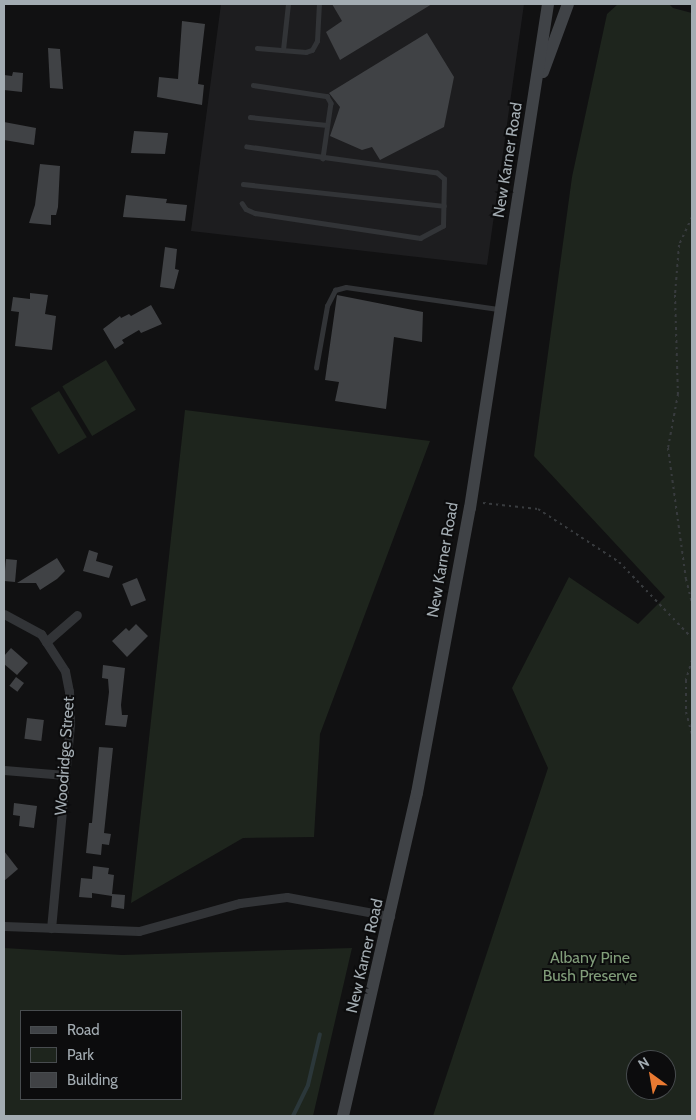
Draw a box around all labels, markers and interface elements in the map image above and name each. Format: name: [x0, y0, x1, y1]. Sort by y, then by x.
street label: New Karner Road: [489, 101, 527, 219]
street label: New Karner Road: [423, 501, 463, 619]
street label: Woodridge Street: [51, 696, 79, 816]
street label: New Karner Road: [343, 897, 387, 1015]
park label: Albany Pine Bush Preserve: [543, 948, 637, 986]
legend: [20, 1010, 182, 1100]
text: Road: [67, 1021, 100, 1039]
text: Park: [67, 1046, 94, 1064]
north arrow: [626, 1050, 676, 1100]
text: N: [635, 1053, 653, 1073]
text: Building: [67, 1071, 118, 1089]

